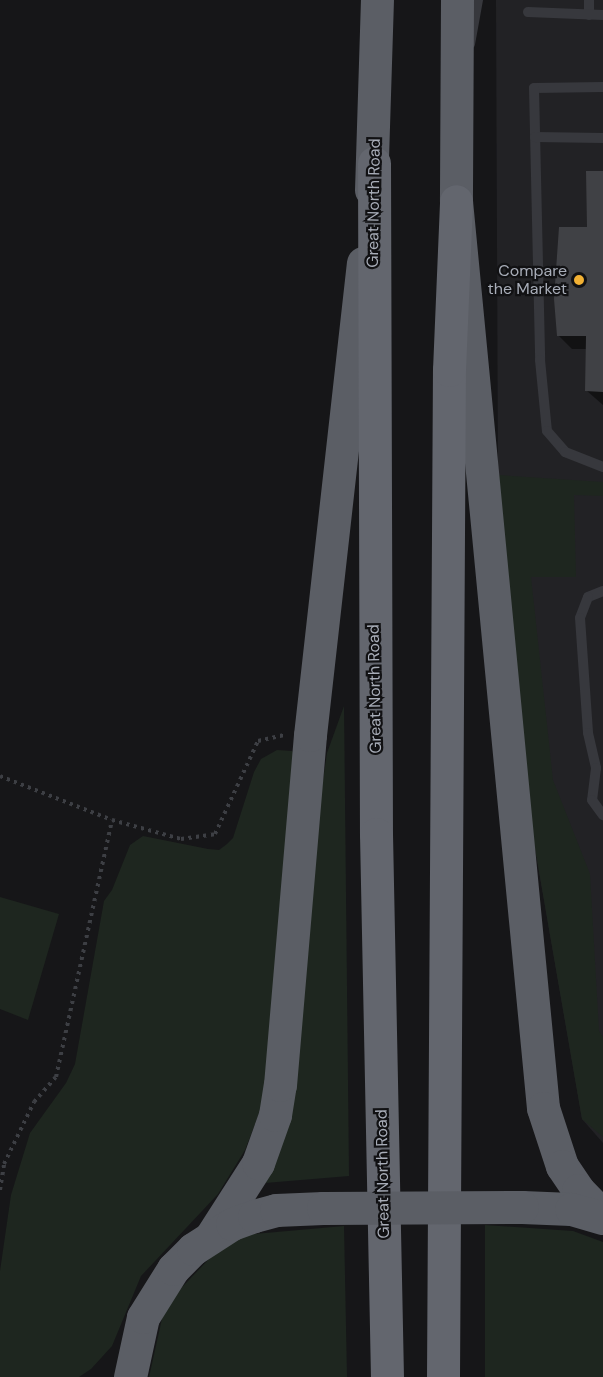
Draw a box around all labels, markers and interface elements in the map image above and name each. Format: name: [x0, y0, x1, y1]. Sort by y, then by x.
street label: Great North Road: [363, 138, 385, 268]
place label: Compare the Market: [488, 261, 567, 299]
marker: Compare the Market: [572, 273, 586, 287]
street label: Great North Road: [364, 624, 386, 754]
street label: Great North Road: [372, 1109, 394, 1239]

